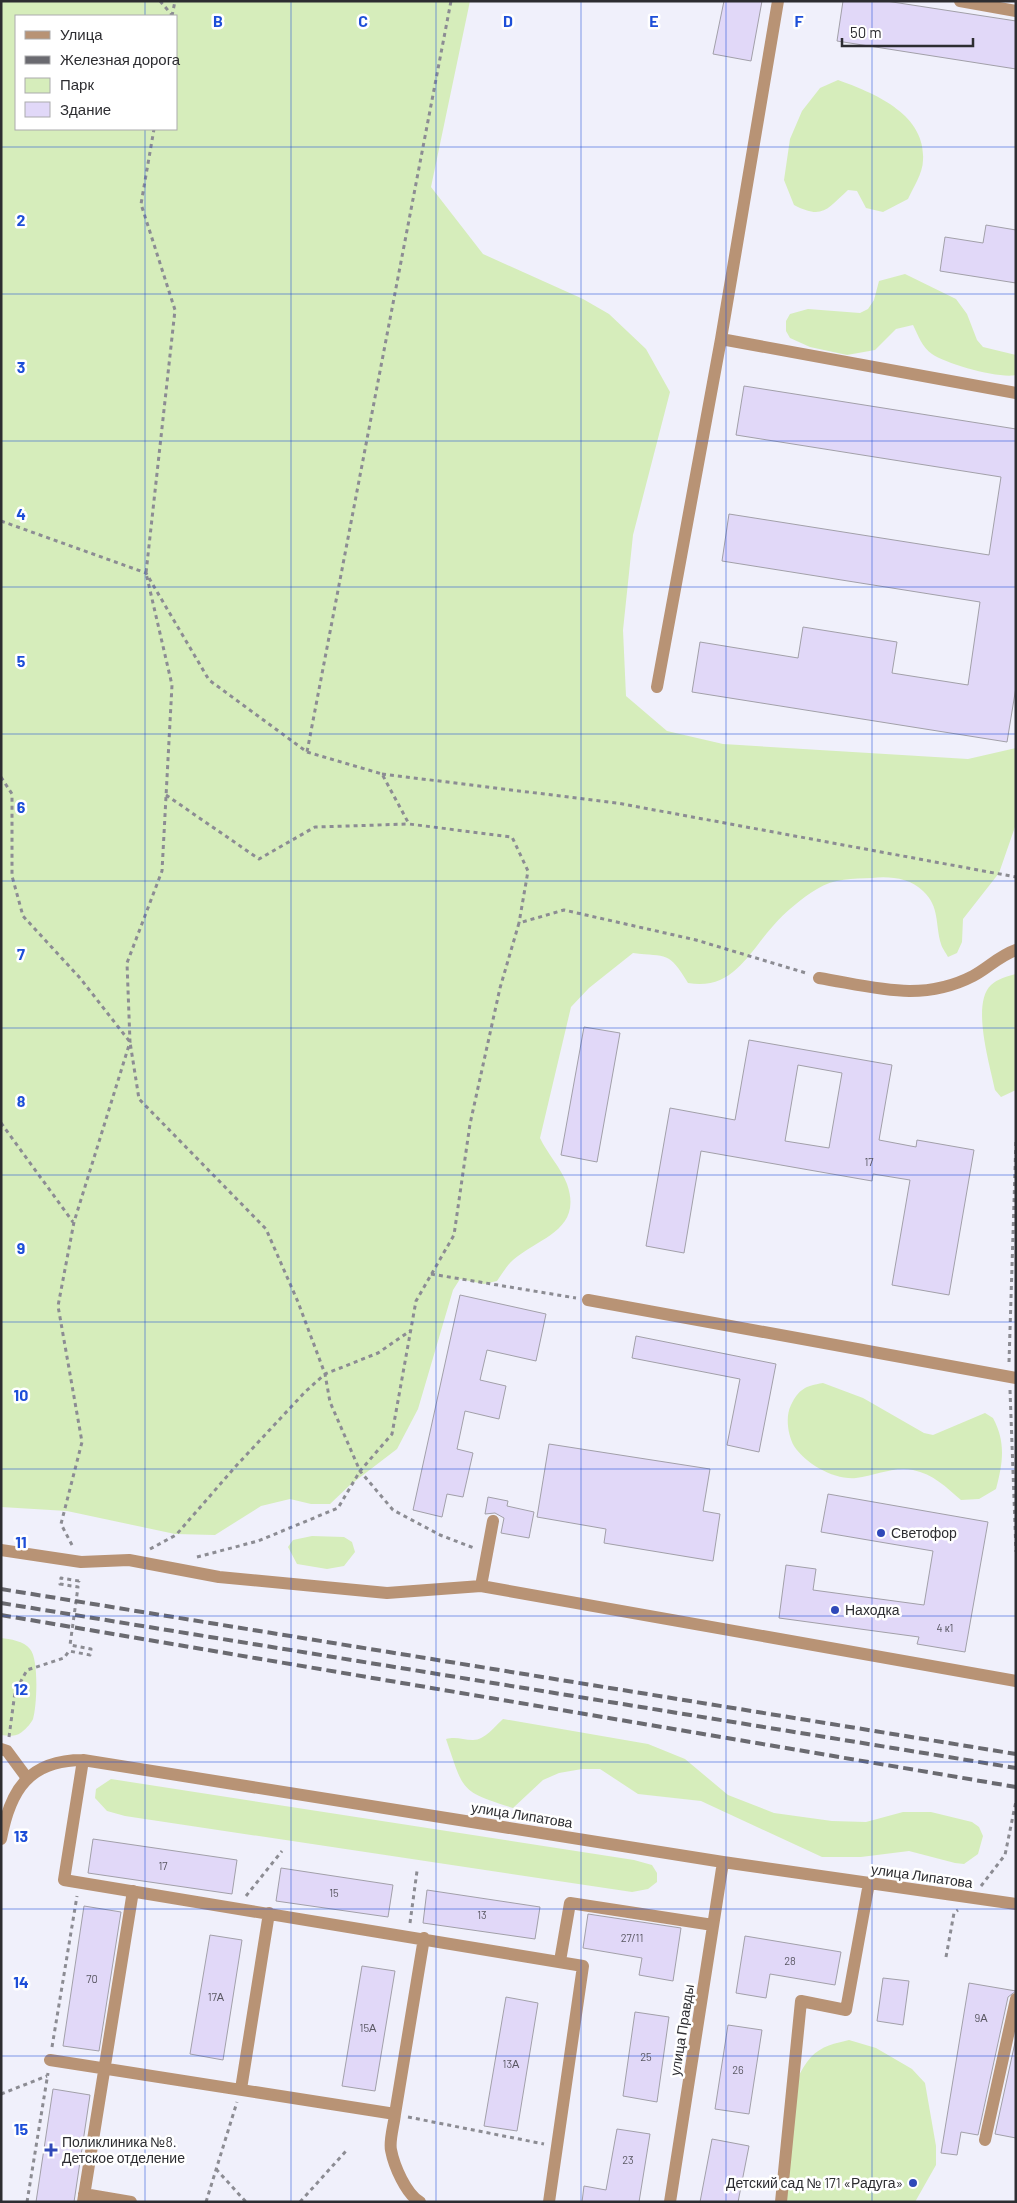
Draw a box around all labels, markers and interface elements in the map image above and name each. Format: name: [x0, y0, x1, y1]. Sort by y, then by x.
text: B: [213, 11, 223, 30]
text: C: [358, 11, 368, 30]
text: D: [503, 11, 513, 30]
text: E: [649, 11, 659, 30]
text: F: [795, 11, 804, 30]
legend: [15, 15, 178, 130]
scale bar: [842, 15, 973, 47]
text: 50 m: [850, 23, 882, 41]
text: Улица: [60, 25, 103, 43]
text: Железная дорога: [60, 50, 181, 68]
text: Парк: [60, 75, 94, 93]
text: Здание: [60, 100, 111, 118]
text: 2: [17, 210, 26, 229]
text: 3: [17, 357, 25, 376]
text: 4: [16, 504, 26, 523]
text: 5: [17, 651, 26, 670]
text: 6: [17, 797, 26, 816]
text: 7: [17, 944, 25, 963]
text: 8: [17, 1091, 26, 1110]
house number: 17: [864, 1155, 874, 1168]
text: 9: [17, 1238, 25, 1257]
text: 10: [14, 1385, 28, 1404]
place label: Светофор: [891, 1524, 957, 1541]
marker: Светофор: [875, 1527, 887, 1539]
text: 11: [15, 1532, 27, 1551]
place label: Находка: [845, 1601, 900, 1618]
marker: Находка: [829, 1604, 841, 1616]
house number: 4 к1: [937, 1621, 953, 1634]
text: 12: [14, 1679, 28, 1698]
street label: улица Липатова: [470, 1798, 574, 1831]
text: 13: [14, 1826, 28, 1845]
house number: 17: [158, 1859, 168, 1872]
street label: улица Липатова: [870, 1860, 974, 1891]
house number: 15: [329, 1886, 339, 1899]
house number: 13: [477, 1908, 487, 1921]
house number: 27/11: [621, 1931, 643, 1944]
house number: 28: [784, 1954, 796, 1967]
text: 14: [13, 1972, 29, 1991]
house number: 70: [86, 1972, 98, 1985]
street label: улица Правды: [666, 1983, 697, 2077]
house number: 17А: [208, 1990, 225, 2003]
house number: 9А: [974, 2011, 988, 2024]
house number: 15А: [360, 2021, 377, 2034]
house number: 25: [640, 2050, 652, 2063]
house number: 13А: [503, 2057, 520, 2070]
house number: 26: [732, 2063, 744, 2076]
text: 15: [14, 2119, 29, 2138]
place label: Поликлиника №8. Детское отделение: [62, 2133, 185, 2166]
marker: Поликлиника №8. Детское отделение: [44, 2143, 58, 2157]
house number: 23: [622, 2153, 634, 2166]
place label: Детский сад № 171 «Радуга»: [726, 2174, 903, 2191]
marker: Детский сад № 171 «Радуга»: [907, 2177, 919, 2189]

